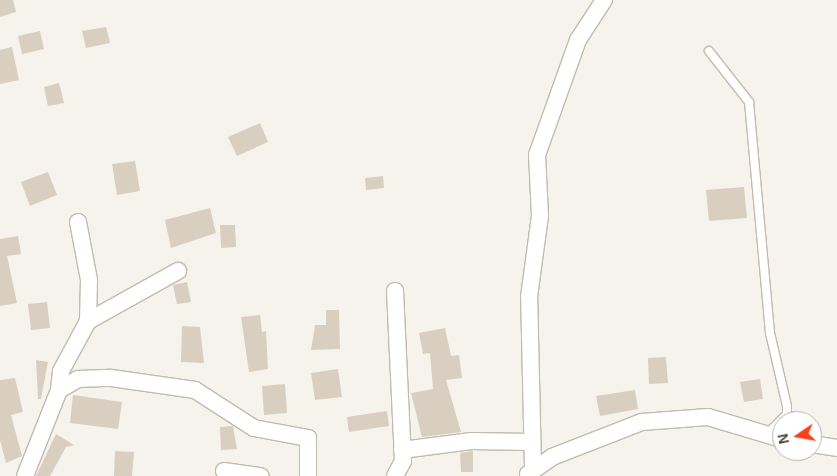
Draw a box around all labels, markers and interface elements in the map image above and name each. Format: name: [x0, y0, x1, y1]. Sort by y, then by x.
north arrow: [772, 411, 822, 461]
text: N: [774, 432, 792, 446]

